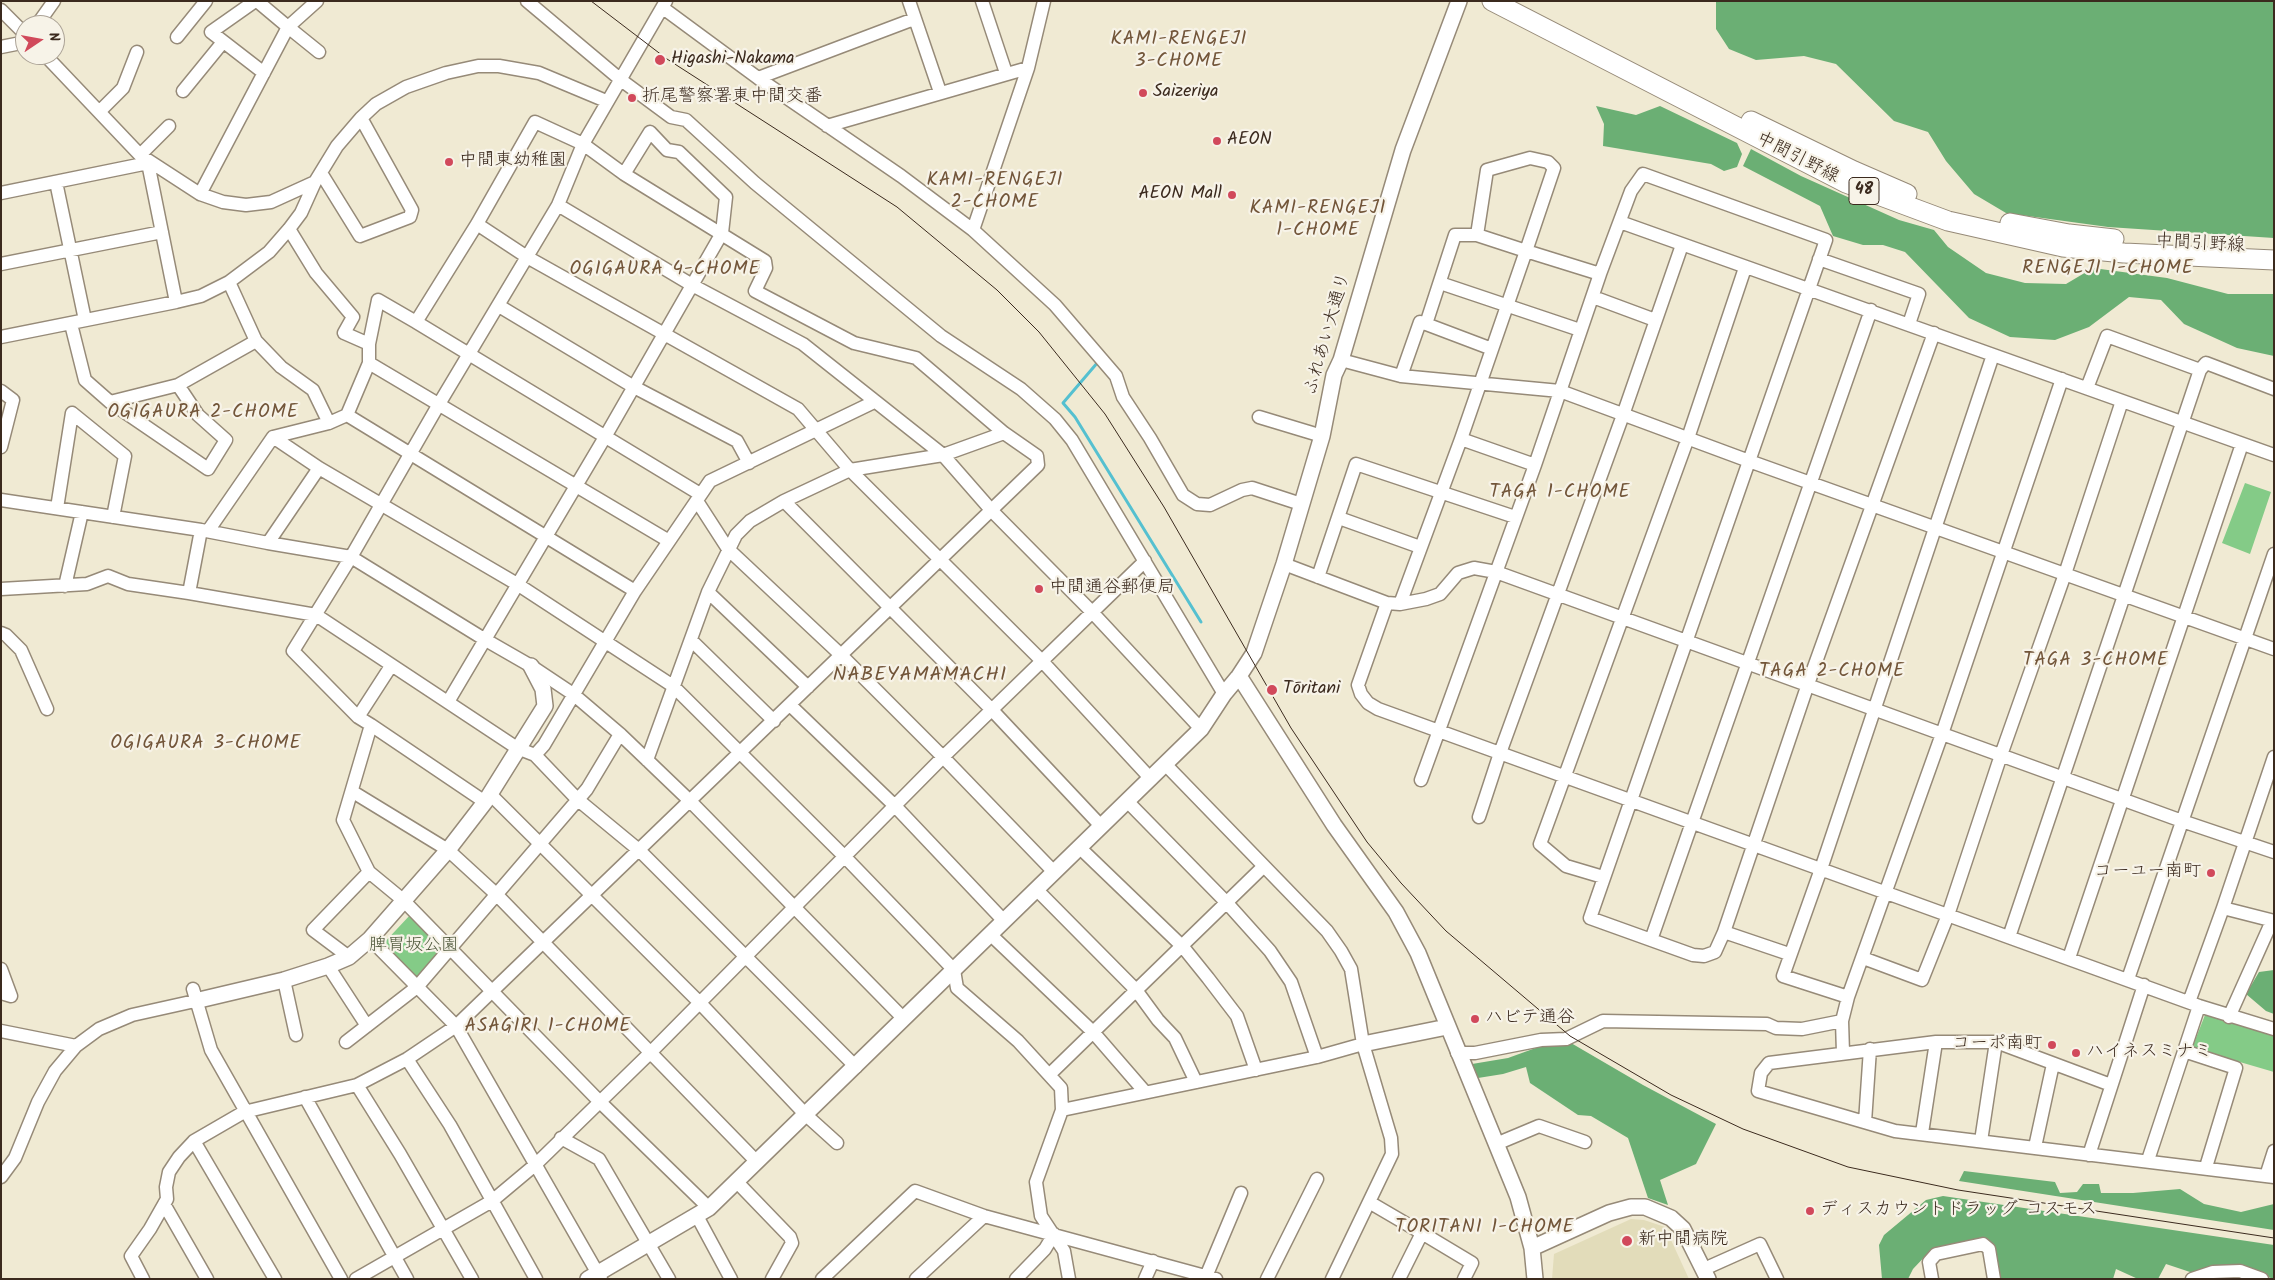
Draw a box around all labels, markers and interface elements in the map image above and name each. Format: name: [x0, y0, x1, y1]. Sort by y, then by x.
north arrow: [15, 15, 65, 65]
text: N: [42, 30, 65, 44]
district label: KAMI-RENGEJI 3-CHOME: [1109, 30, 1249, 74]
place label: Higashi-Nakama: [671, 49, 794, 71]
marker: Higashi-Nakama: [653, 53, 667, 67]
place label: Saizeriya: [1153, 82, 1218, 104]
place label: 折尾警察署東中間交番: [642, 87, 822, 109]
marker: Saizeriya: [1137, 87, 1149, 99]
marker: 折尾警察署東中間交番: [626, 92, 638, 104]
street label: 中間引野線: [1752, 129, 1842, 189]
place label: AEON: [1227, 130, 1272, 152]
marker: AEON: [1211, 135, 1223, 147]
place label: 中間東幼稚園: [459, 151, 567, 173]
marker: 中間東幼稚園: [443, 156, 455, 168]
district label: KAMI-RENGEJI 2-CHOME: [925, 171, 1065, 215]
road number: 48: [1849, 178, 1879, 205]
place label: AEON Mall: [1139, 184, 1222, 206]
marker: AEON Mall: [1226, 189, 1238, 201]
district label: KAMI-RENGEJI 1-CHOME: [1248, 199, 1388, 243]
street label: 中間引野線: [2154, 232, 2246, 258]
district label: RENGEJI 1-CHOME: [2020, 259, 2196, 281]
district label: OGIGAURA 4-CHOME: [568, 260, 762, 282]
street label: ふれあい大通り: [1301, 270, 1357, 398]
district label: OGIGAURA 2-CHOME: [105, 403, 301, 425]
district label: TAGA 1-CHOME: [1488, 483, 1632, 505]
place label: 中間通谷郵便局: [1049, 578, 1175, 600]
marker: 中間通谷郵便局: [1033, 583, 1045, 595]
district label: TAGA 3-CHOME: [2022, 651, 2170, 673]
district label: TAGA 2-CHOME: [1757, 662, 1907, 684]
district label: NABEYAMAMACHI: [831, 665, 1009, 689]
place label: Tōritani: [1283, 679, 1340, 701]
marker: Tōritani: [1265, 683, 1279, 697]
district label: OGIGAURA 3-CHOME: [108, 734, 304, 756]
place label: コーユー南町: [2094, 862, 2201, 884]
marker: コーユー南町: [2205, 867, 2217, 879]
park label: 脾胃坂公園: [369, 936, 459, 958]
place label: ハビテ通谷: [1485, 1008, 1575, 1030]
marker: ハビテ通谷: [1469, 1013, 1481, 1025]
district label: ASAGIRI 1-CHOME: [463, 1017, 633, 1039]
place label: コーポ南町: [1952, 1034, 2042, 1056]
marker: コーポ南町: [2046, 1039, 2058, 1051]
place label: ハイネスミナミ: [2086, 1042, 2212, 1064]
marker: ハイネスミナミ: [2070, 1047, 2082, 1059]
place label: ディスカウントドラッグ コスモス: [1820, 1200, 2097, 1222]
marker: ディスカウントドラッグ コスモス: [1804, 1205, 1816, 1217]
district label: TORITANI 1-CHOME: [1393, 1218, 1577, 1240]
place label: 新中間病院: [1638, 1230, 1728, 1252]
marker: 新中間病院: [1620, 1234, 1634, 1248]

